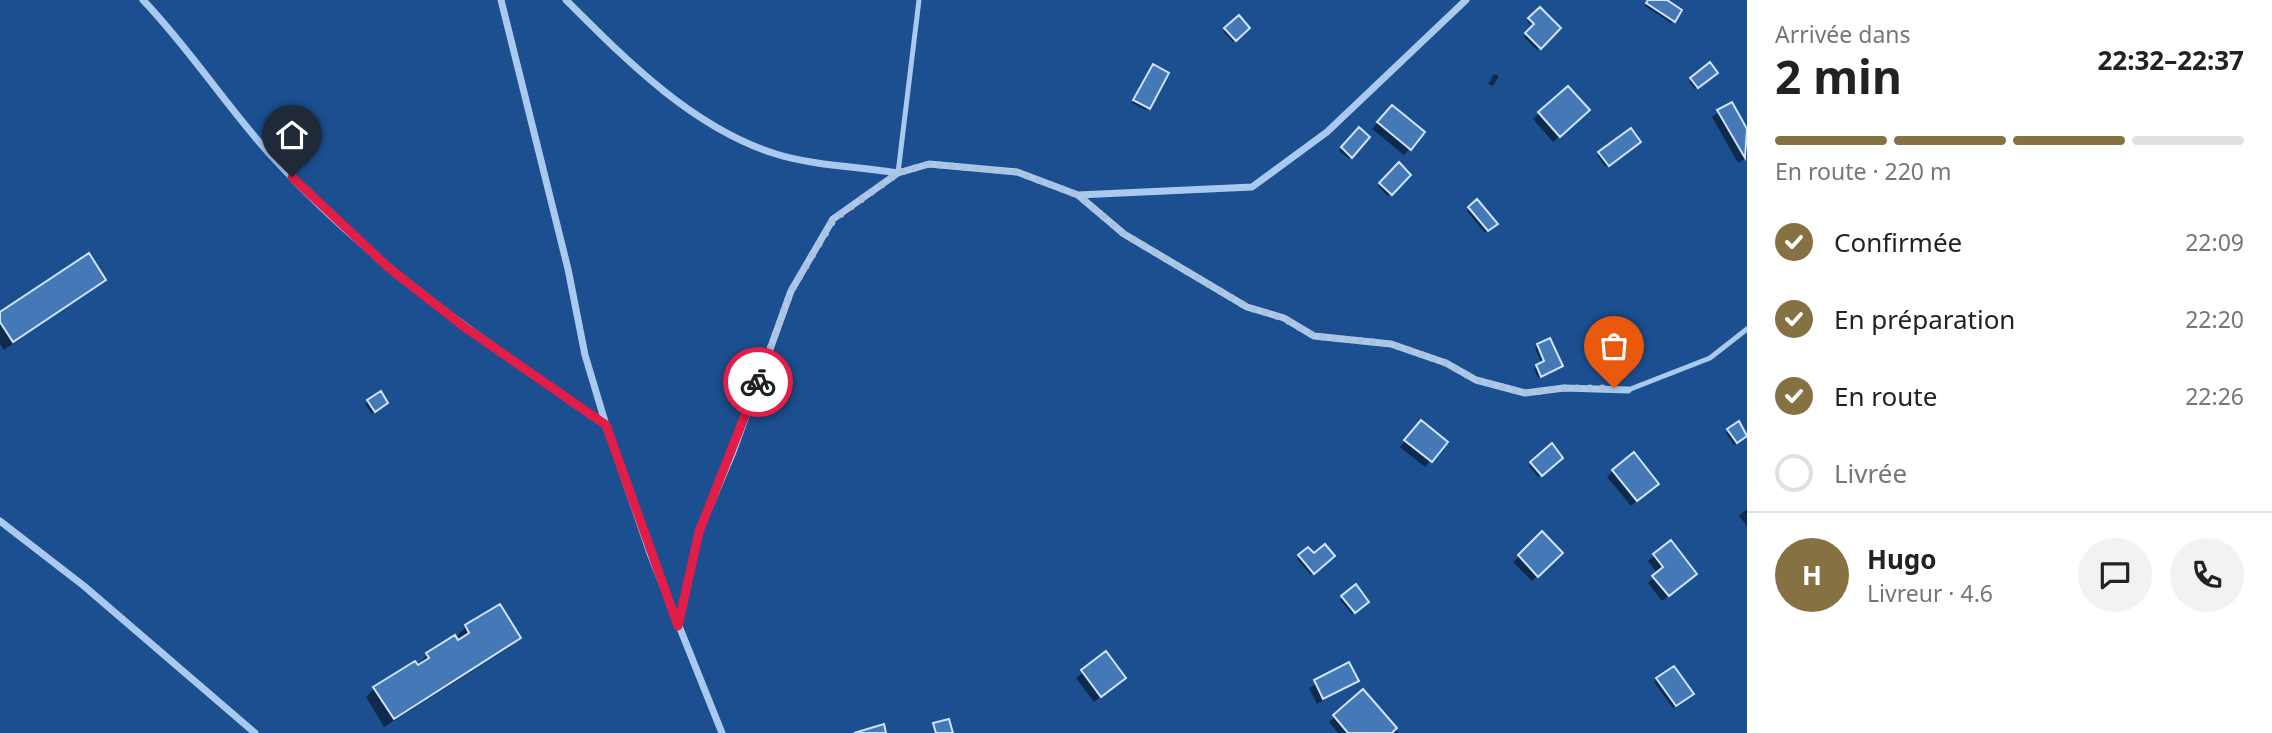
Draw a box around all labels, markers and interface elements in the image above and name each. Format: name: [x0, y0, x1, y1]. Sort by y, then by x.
text: Arrivée dans: [1775, 18, 1911, 50]
text: 22:32–22:37: [2097, 42, 2244, 78]
text: 2 min: [1775, 45, 1902, 107]
pin: [262, 105, 322, 177]
icon: home: [273, 116, 311, 154]
text: En route · 220 m: [1775, 155, 1952, 187]
icon: check: [1775, 223, 1813, 261]
text: Confirmée: [1834, 224, 1962, 260]
text: 22:09: [2185, 226, 2244, 258]
icon: check: [1775, 300, 1813, 338]
text: En préparation: [1834, 301, 2015, 337]
text: 22:20: [2185, 303, 2244, 335]
pin: [1584, 316, 1644, 388]
icon: bag: [1595, 327, 1633, 365]
courier: [723, 347, 793, 417]
icon: bike: [739, 363, 777, 401]
icon: check: [1775, 377, 1813, 415]
text: En route: [1834, 378, 1937, 414]
text: 22:26: [2185, 380, 2244, 412]
text: Livrée: [1834, 455, 1907, 491]
button: chat: [2078, 538, 2152, 612]
button: phone: [2170, 538, 2244, 612]
text: Hugo: [1867, 541, 1936, 577]
text: H: [1802, 557, 1822, 593]
text: Livreur · 4.6: [1867, 577, 1993, 609]

